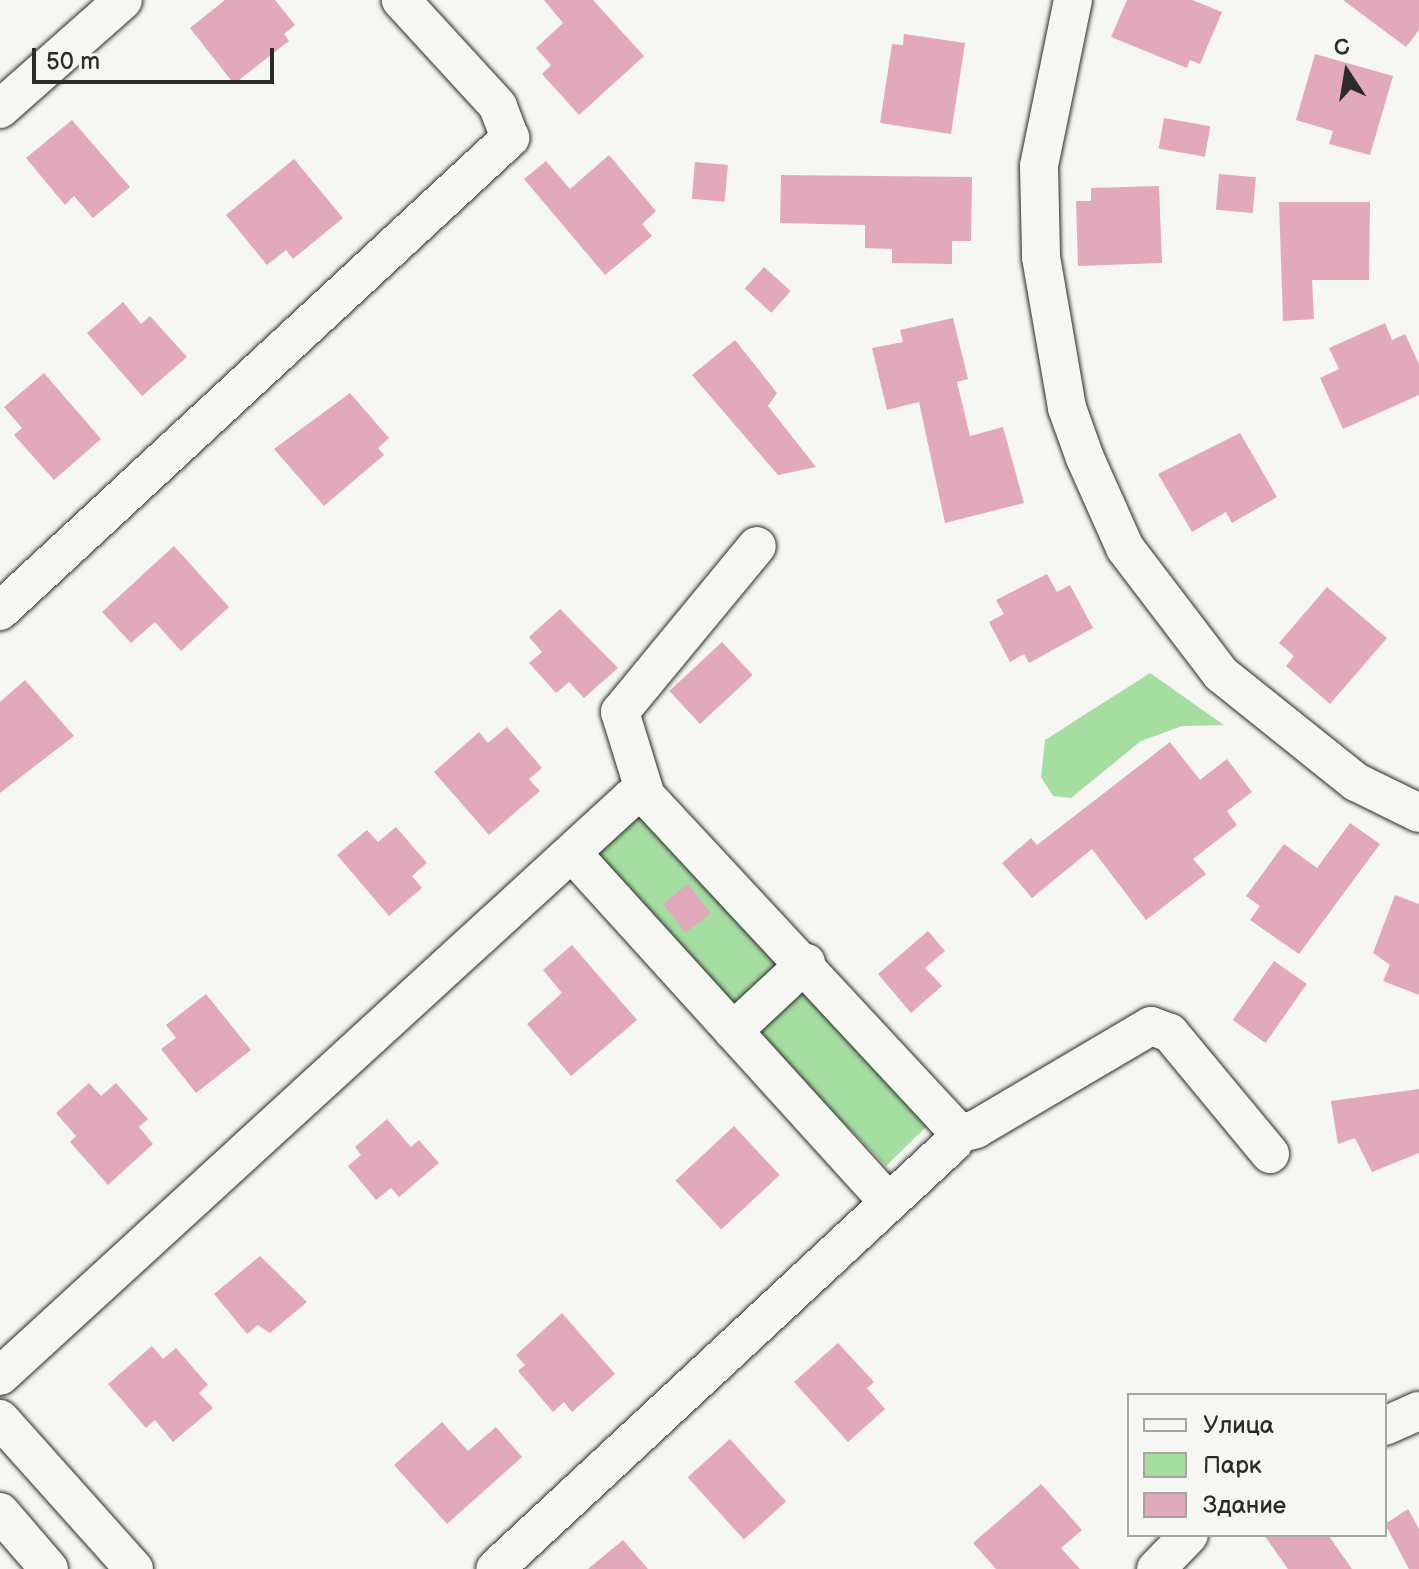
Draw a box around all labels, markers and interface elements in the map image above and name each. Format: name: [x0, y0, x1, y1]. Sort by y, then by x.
scale bar: [36, 32, 278, 82]
north arrow: [1307, 32, 1387, 112]
text: С: [1332, 33, 1352, 63]
text: 50 m: [46, 47, 100, 76]
legend: [1127, 1393, 1387, 1537]
text: Улица: [1203, 1411, 1274, 1440]
text: Парк: [1203, 1451, 1261, 1480]
text: Здание: [1203, 1491, 1286, 1520]

